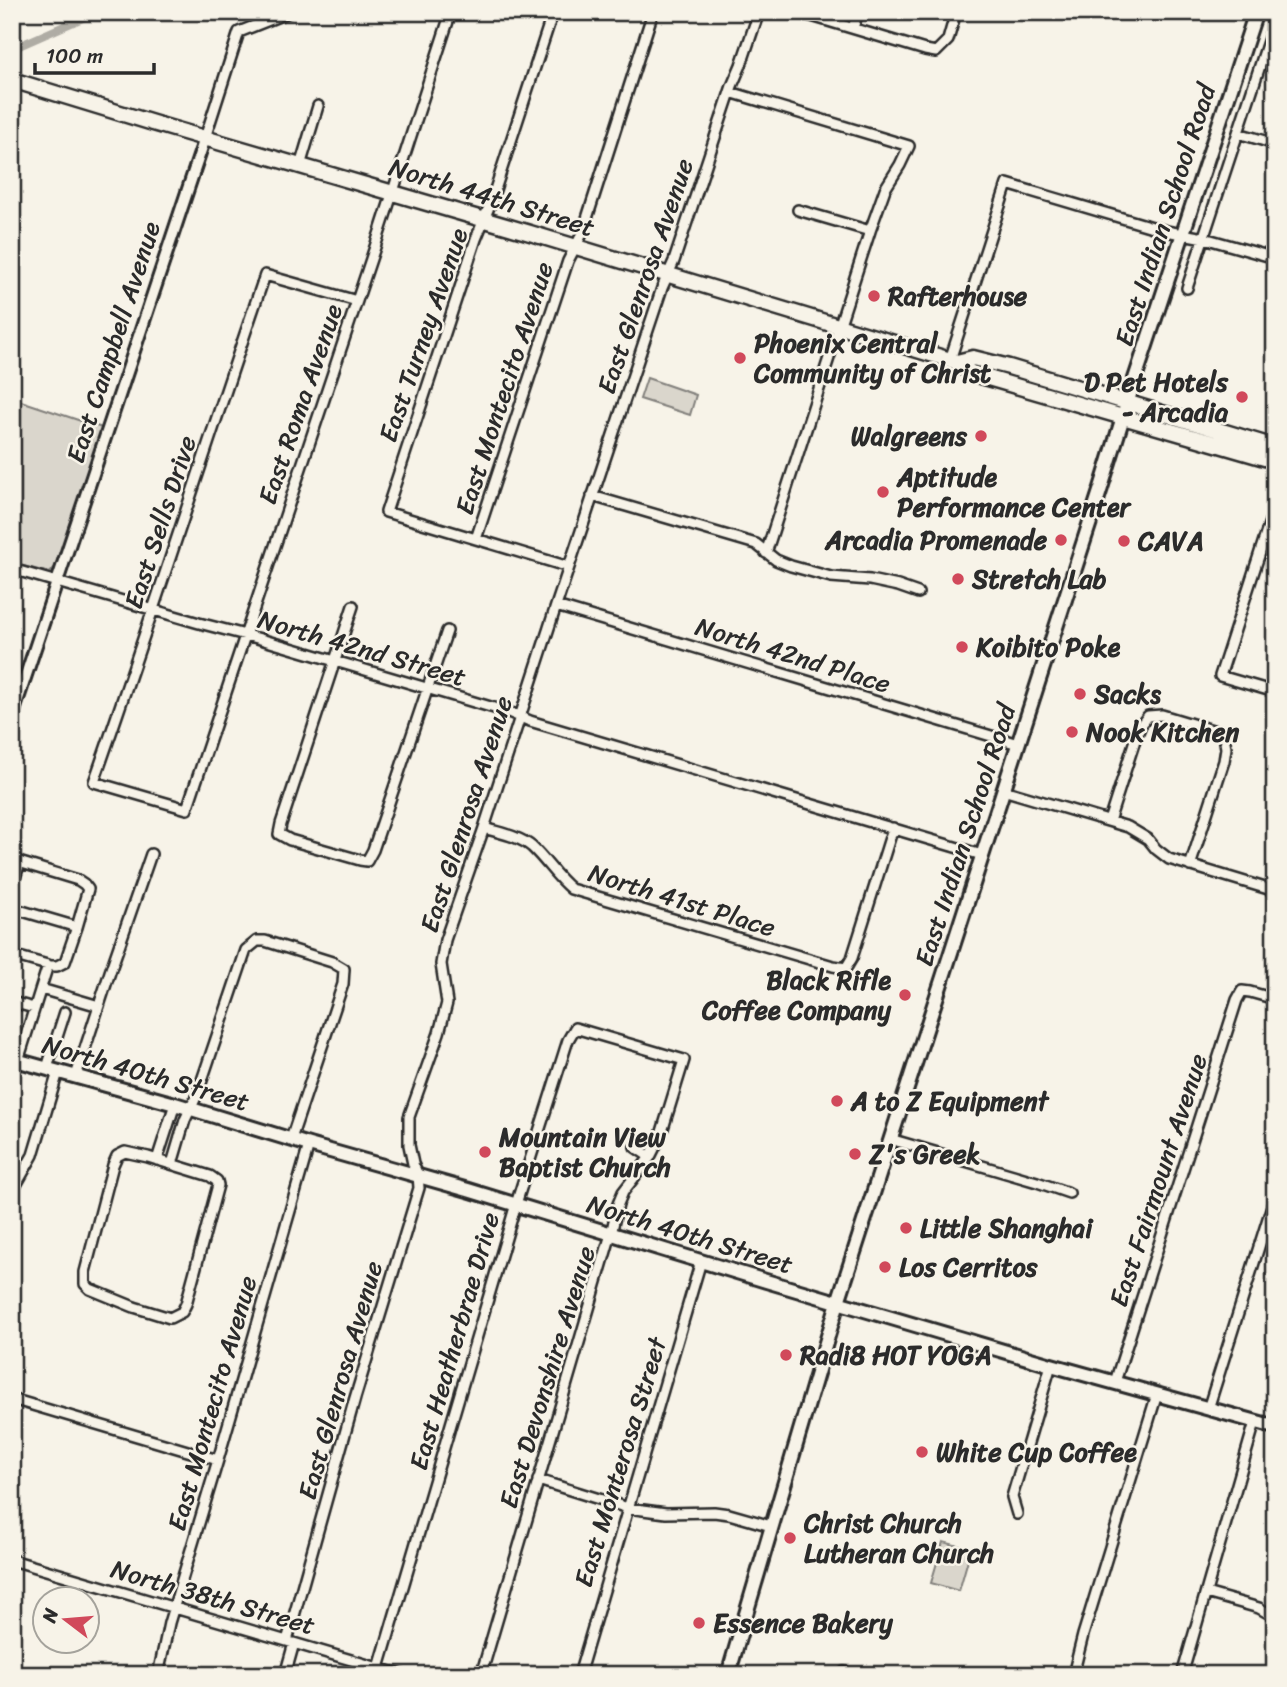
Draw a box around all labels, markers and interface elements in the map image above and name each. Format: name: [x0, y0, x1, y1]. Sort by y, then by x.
scale bar: [35, 32, 154, 76]
text: 100 m: [46, 37, 103, 75]
street label: East Indian School Road: [1101, 76, 1230, 352]
street label: North 44th Street: [383, 144, 601, 250]
street label: East Glenrosa Avenue: [583, 152, 707, 400]
street label: East Campbell Avenue: [52, 215, 174, 469]
street label: East Turney Avenue: [365, 221, 481, 448]
street label: East Montecito Avenue: [441, 256, 567, 520]
place label: Rafterhouse: [887, 273, 1028, 319]
marker: Rafterhouse: [866, 288, 882, 304]
street label: East Roma Avenue: [244, 297, 356, 510]
place label: Phoenix Central Community of Christ: [753, 320, 992, 396]
marker: Phoenix Central Community of Christ: [732, 350, 748, 366]
place label: D Pet Hotels - Arcadia: [1084, 359, 1229, 435]
marker: D Pet Hotels - Arcadia: [1234, 389, 1250, 405]
place label: Walgreens: [851, 413, 968, 459]
marker: Walgreens: [973, 428, 989, 444]
street label: East Sells Drive: [110, 429, 210, 615]
place label: Aptitude Performance Center: [896, 454, 1133, 530]
marker: Aptitude Performance Center: [875, 484, 891, 500]
place label: Arcadia Promenade: [824, 517, 1048, 563]
place label: CAVA: [1137, 518, 1204, 564]
marker: Arcadia Promenade: [1053, 532, 1069, 548]
marker: CAVA: [1116, 533, 1132, 549]
place label: Stretch Lab: [971, 556, 1107, 602]
marker: Stretch Lab: [950, 571, 966, 587]
street label: North 42nd Street: [252, 596, 472, 700]
street label: North 42nd Place: [690, 603, 896, 707]
place label: Koibito Poke: [975, 624, 1121, 670]
marker: Koibito Poke: [954, 639, 970, 655]
place label: Sacks: [1093, 671, 1162, 717]
marker: Sacks: [1072, 686, 1088, 702]
street label: East Glenrosa Avenue: [406, 690, 526, 938]
street label: East Indian School Road: [901, 696, 1030, 972]
place label: Nook Kitchen: [1085, 709, 1239, 755]
marker: Nook Kitchen: [1064, 724, 1080, 740]
street label: North 41st Place: [583, 850, 781, 950]
place label: Black Rifle Coffee Company: [701, 957, 892, 1033]
marker: Black Rifle Coffee Company: [897, 987, 913, 1003]
street label: North 40th Street: [37, 1021, 255, 1125]
street label: East Fairmount Avenue: [1095, 1047, 1221, 1313]
place label: A to Z Equipment: [850, 1078, 1050, 1124]
marker: A to Z Equipment: [829, 1093, 845, 1109]
place label: Mountain View Baptist Church: [498, 1114, 671, 1190]
place label: Z's Greek: [868, 1131, 981, 1177]
marker: Mountain View Baptist Church: [477, 1144, 493, 1160]
marker: Z's Greek: [847, 1146, 863, 1162]
street label: North 40th Street: [581, 1181, 799, 1287]
place label: Little Shanghai: [920, 1205, 1094, 1251]
street label: East Heatherbrae Drive: [395, 1207, 513, 1475]
marker: Little Shanghai: [898, 1220, 914, 1236]
street label: East Devonshire Avenue: [485, 1240, 609, 1514]
place label: Los Cerritos: [899, 1244, 1039, 1290]
street label: East Glenrosa Avenue: [284, 1255, 396, 1505]
marker: Los Cerritos: [877, 1259, 893, 1275]
street label: East Montecito Avenue: [154, 1270, 270, 1536]
street label: East Monterosa Street: [560, 1330, 680, 1593]
place label: Radi8 HOT YOGA: [799, 1332, 991, 1378]
marker: Radi8 HOT YOGA: [778, 1347, 794, 1363]
place label: White Cup Coffee: [936, 1429, 1137, 1475]
marker: White Cup Coffee: [914, 1444, 930, 1460]
place label: Christ Church Lutheran Church: [803, 1500, 994, 1576]
marker: Christ Church Lutheran Church: [782, 1530, 798, 1546]
street label: North 38th Street: [105, 1546, 321, 1648]
north arrow: [32, 1586, 102, 1656]
place label: Essence Bakery: [713, 1600, 893, 1646]
text: N: [32, 1604, 68, 1627]
marker: Essence Bakery: [691, 1615, 707, 1631]

